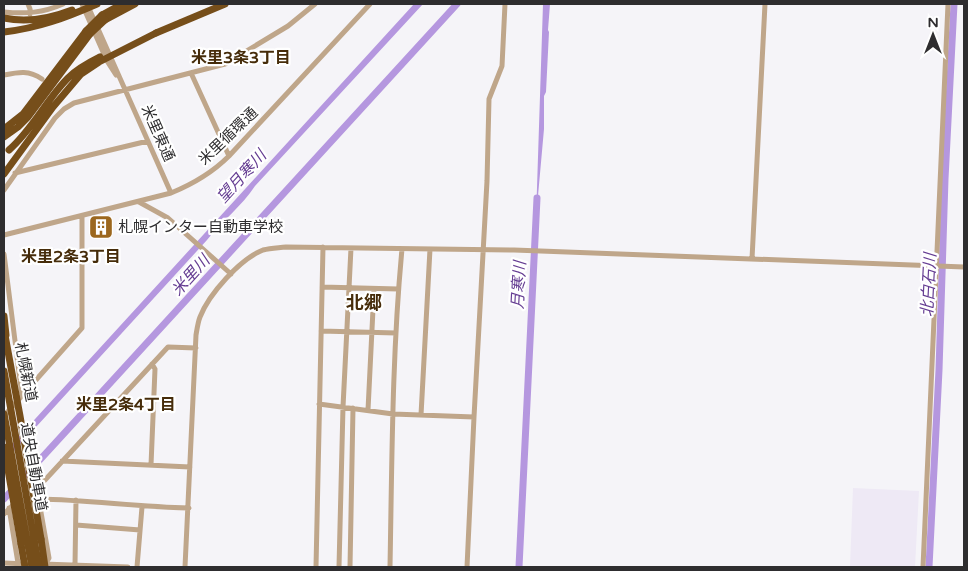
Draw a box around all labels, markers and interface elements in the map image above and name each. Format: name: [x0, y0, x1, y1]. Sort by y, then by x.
north arrow: [908, 10, 958, 60]
text: N: [927, 14, 939, 31]
district label: 米里3条3丁目: [191, 48, 291, 68]
street label: 米里東通: [138, 102, 178, 164]
street label: 米里循環通: [195, 103, 261, 169]
water label: 望月寒川: [213, 145, 272, 207]
building icon: 札幌インター自動車学校: [88, 214, 114, 240]
place label: 札幌インター自動車学校: [118, 218, 283, 236]
district label: 米里2条3丁目: [21, 247, 121, 267]
water label: 米里川: [167, 250, 216, 300]
water label: 北白石川: [917, 251, 941, 318]
water label: 月寒川: [508, 259, 530, 310]
district label: 北郷: [346, 292, 382, 314]
street label: 札幌新道: [11, 341, 41, 403]
district label: 米里2条4丁目: [76, 395, 176, 415]
street label: 道央自動車道: [17, 421, 51, 513]

